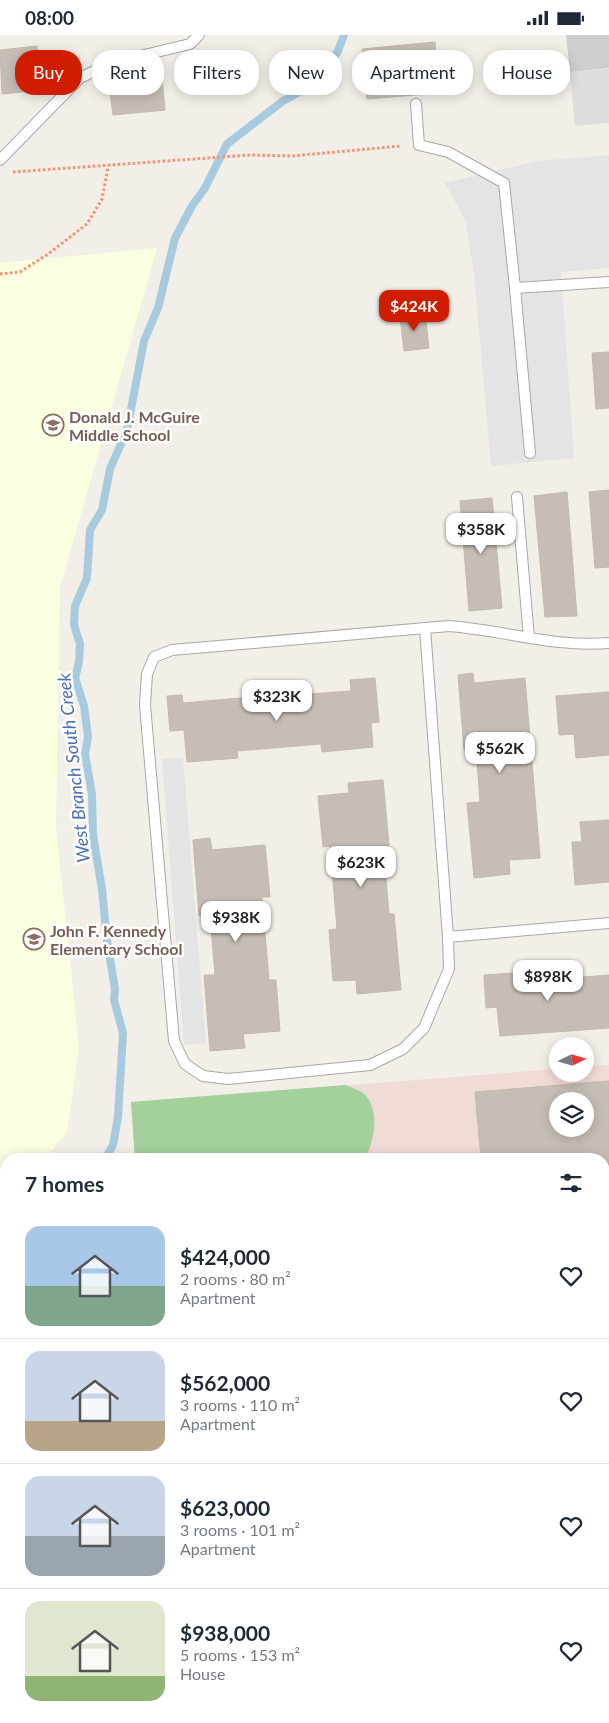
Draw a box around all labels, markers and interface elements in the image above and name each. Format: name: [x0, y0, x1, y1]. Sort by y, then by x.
text: 08:00: [25, 6, 74, 29]
chip: Buy: [15, 50, 82, 95]
chip: Rent: [92, 50, 164, 95]
chip: Filters: [174, 50, 259, 95]
chip: New: [269, 50, 342, 95]
chip: Apartment: [352, 50, 473, 95]
chip: House: [483, 50, 570, 95]
pin: $424K: [379, 289, 449, 332]
text: $424K: [390, 296, 438, 315]
place label: Donald J. McGuire Middle School: [69, 407, 200, 444]
school or university icon: Donald J. McGuire Middle School: [41, 413, 65, 437]
pin: $358K: [446, 513, 516, 555]
text: $358K: [457, 519, 505, 538]
water label: West Branch South Creek: [52, 672, 94, 864]
pin: $323K: [242, 679, 312, 722]
text: $323K: [253, 686, 301, 705]
pin: $562K: [465, 731, 535, 774]
text: $562K: [476, 738, 524, 757]
pin: $623K: [326, 845, 396, 888]
text: $623K: [337, 852, 385, 871]
pin: $938K: [201, 901, 271, 943]
text: $938K: [212, 907, 260, 926]
place label: John F. Kennedy Elementary School: [50, 921, 182, 958]
school or university icon: John F. Kennedy Elementary School: [22, 927, 46, 951]
pin: $898K: [513, 959, 583, 1002]
text: $898K: [524, 966, 572, 985]
north arrow: [549, 1037, 594, 1083]
map controls: [549, 1037, 594, 1137]
button: layers: [549, 1092, 594, 1137]
icon: filters: [557, 1169, 585, 1197]
text: 7 homes: [25, 1171, 104, 1196]
text: $424,000: [180, 1244, 270, 1269]
icon: home: [65, 1246, 125, 1306]
icon: heart: [557, 1262, 585, 1290]
text: 2 rooms · 80 m²: [180, 1269, 291, 1288]
text: Apartment: [180, 1288, 255, 1307]
text: $562,000: [180, 1370, 270, 1395]
icon: home: [65, 1371, 125, 1431]
icon: heart: [557, 1387, 585, 1415]
text: 3 rooms · 110 m²: [180, 1395, 300, 1414]
text: Apartment: [180, 1414, 255, 1433]
text: $623,000: [180, 1495, 270, 1520]
icon: home: [65, 1496, 125, 1556]
icon: heart: [557, 1512, 585, 1540]
text: 3 rooms · 101 m²: [180, 1520, 300, 1539]
text: Apartment: [180, 1539, 255, 1558]
text: $938,000: [180, 1620, 270, 1645]
icon: home: [65, 1621, 125, 1681]
icon: heart: [557, 1637, 585, 1665]
text: 5 rooms · 153 m²: [180, 1645, 300, 1664]
text: House: [180, 1664, 225, 1683]

